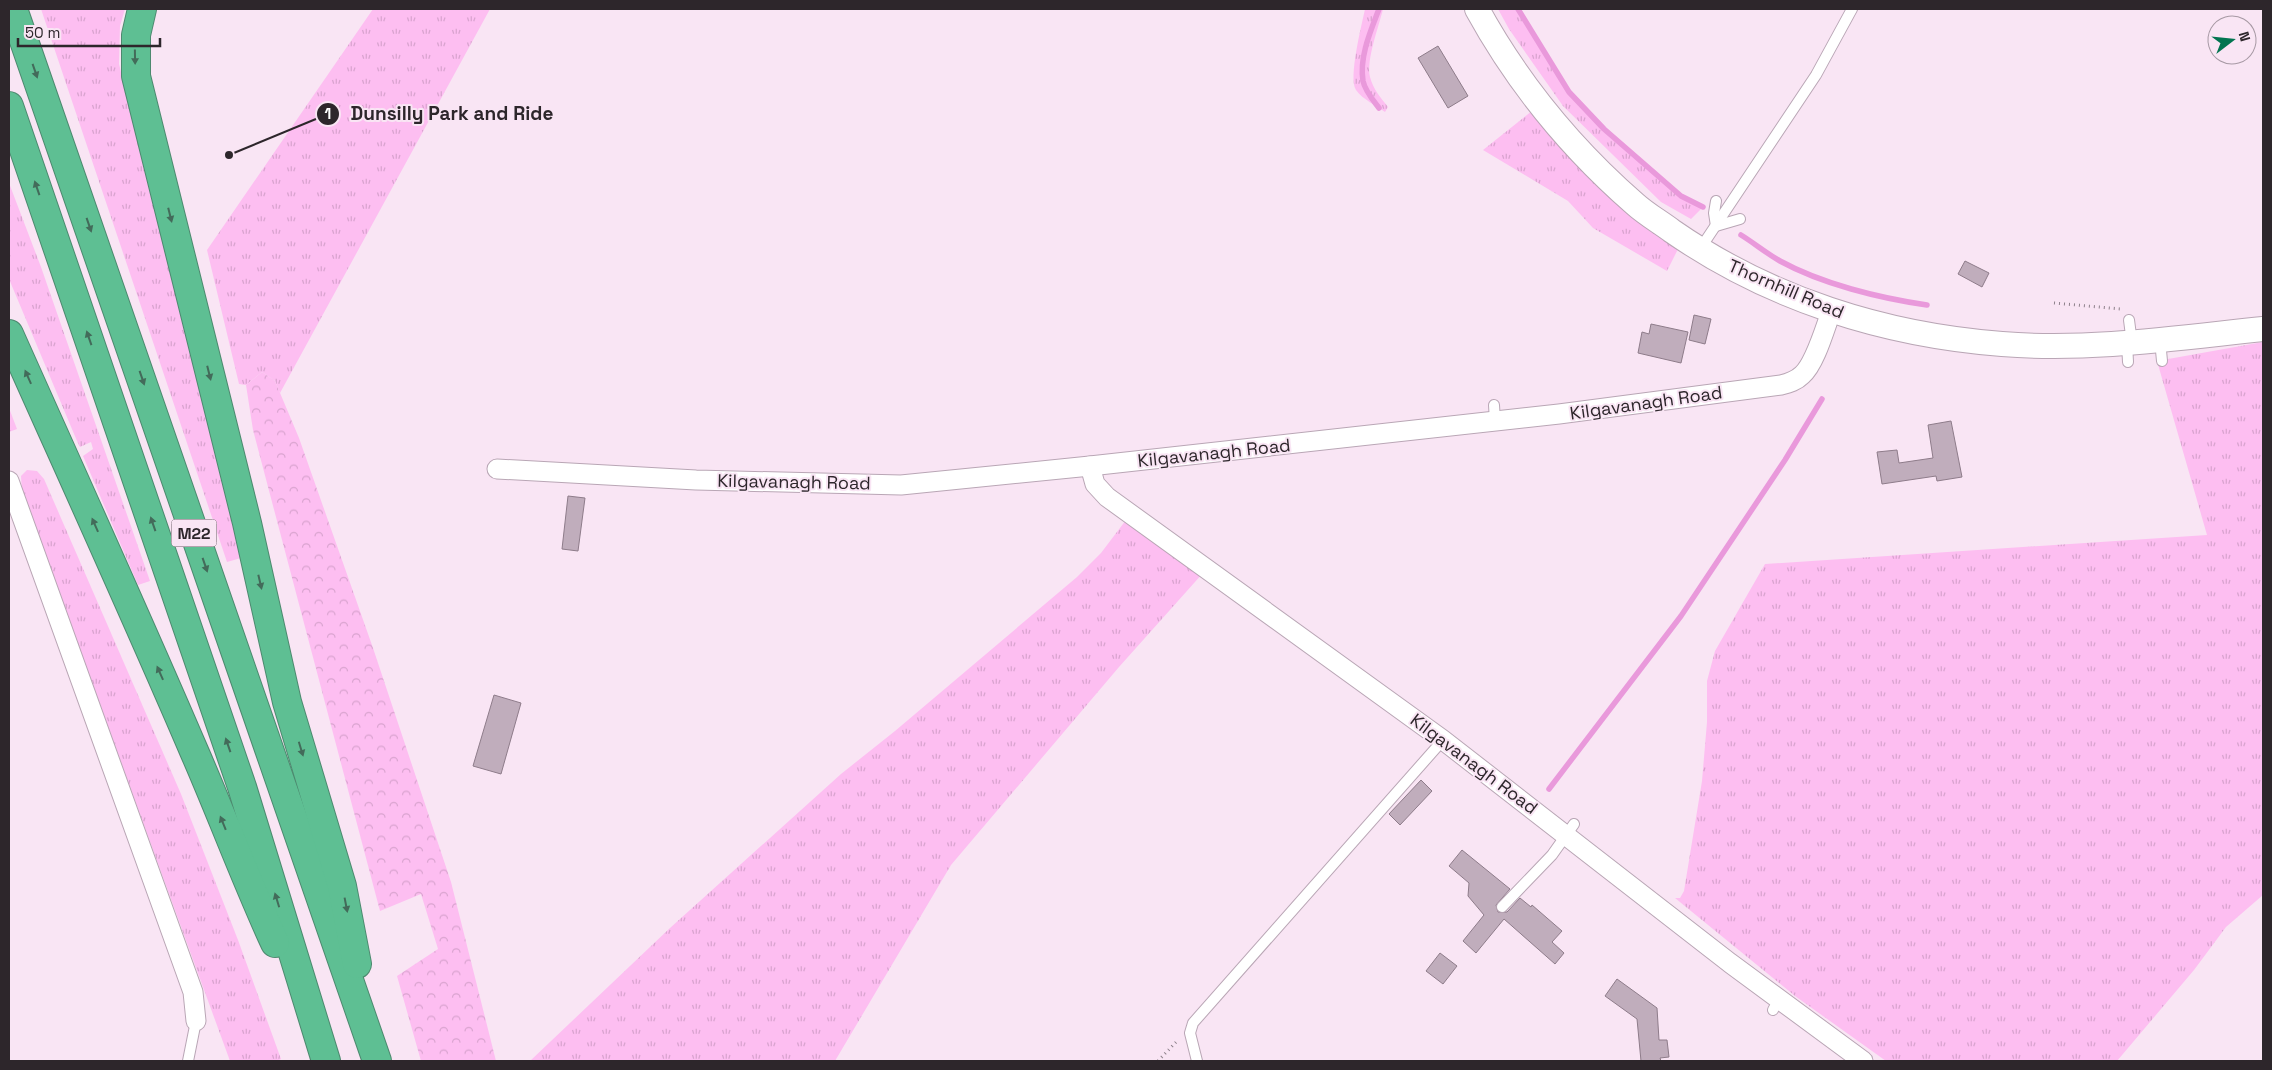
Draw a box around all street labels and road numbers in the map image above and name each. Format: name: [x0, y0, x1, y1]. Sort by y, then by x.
street label: Thornhill Road: [1725, 254, 1848, 323]
street label: Kilgavanagh Road: [1568, 380, 1724, 425]
street label: Kilgavanagh Road: [1136, 433, 1292, 472]
street label: Kilgavanagh Road: [717, 469, 871, 494]
road number: M22: [172, 520, 216, 546]
street label: Kilgavanagh Road: [1406, 708, 1543, 819]

